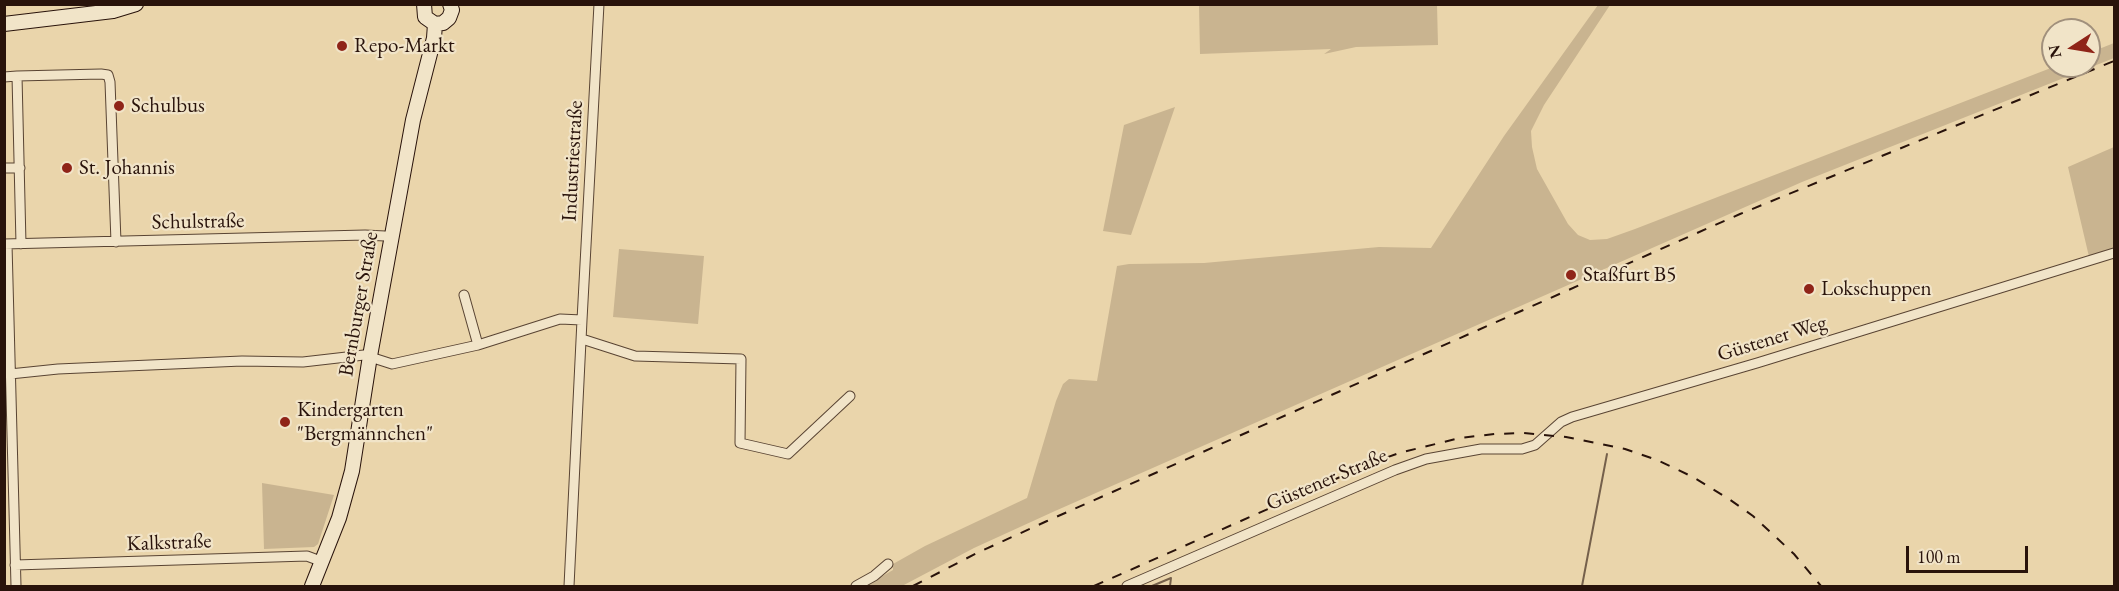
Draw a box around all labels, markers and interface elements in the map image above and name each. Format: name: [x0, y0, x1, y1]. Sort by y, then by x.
north arrow: [2041, 18, 2101, 78]
place label: Repo-Markt: [354, 33, 455, 59]
marker: Repo-Markt: [335, 39, 349, 53]
text: N: [2043, 43, 2066, 60]
place label: Schulbus: [131, 93, 205, 119]
marker: Schulbus: [112, 99, 126, 113]
street label: Industriestraße: [557, 100, 589, 222]
place label: St. Johannis: [79, 155, 175, 181]
marker: St. Johannis: [60, 161, 74, 175]
street label: Schulstraße: [151, 209, 245, 235]
street label: Bernburger Straße: [334, 230, 384, 378]
place label: Staßfurt B5: [1583, 262, 1676, 288]
marker: Staßfurt B5: [1564, 268, 1578, 282]
place label: Lokschuppen: [1821, 276, 1931, 302]
marker: Lokschuppen: [1802, 282, 1816, 296]
street label: Güstener Weg: [1714, 310, 1830, 368]
place label: Kindergarten "Bergmännchen": [297, 397, 433, 447]
marker: Kindergarten "Bergmännchen": [278, 415, 292, 429]
street label: Güstener Straße: [1263, 443, 1391, 517]
street label: Kalkstraße: [126, 529, 212, 557]
scale bar: [1909, 534, 2030, 572]
text: 100 m: [1917, 545, 1961, 568]

